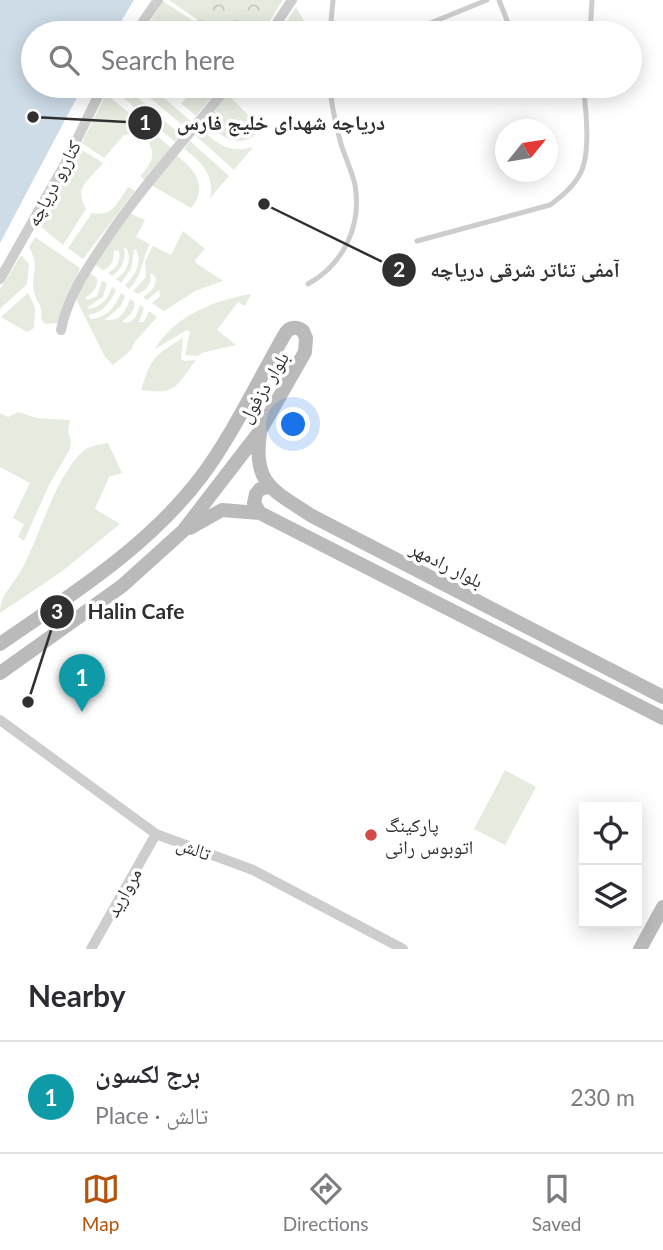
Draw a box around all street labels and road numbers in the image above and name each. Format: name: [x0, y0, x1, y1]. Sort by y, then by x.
street label: کناررو دریاچه: [21, 136, 86, 230]
street label: بلوار دزفول: [233, 347, 294, 427]
street label: بلوار رادمهر: [405, 535, 487, 593]
street label: تالش: [173, 831, 215, 866]
street label: مروارید: [100, 863, 147, 921]

